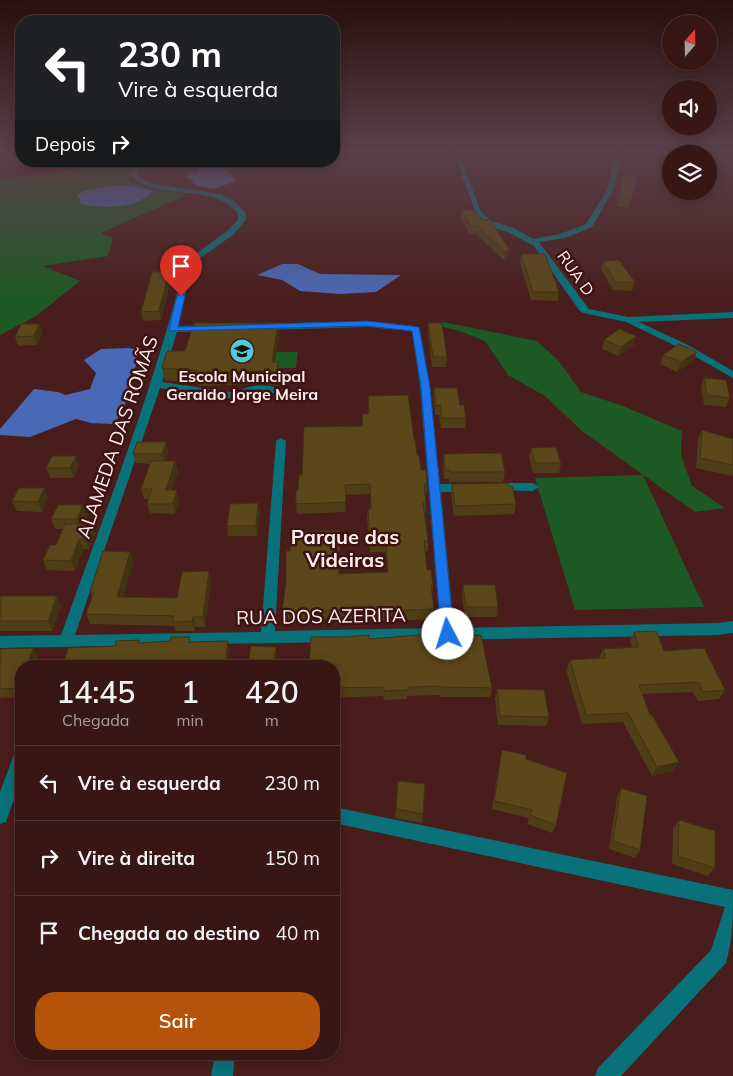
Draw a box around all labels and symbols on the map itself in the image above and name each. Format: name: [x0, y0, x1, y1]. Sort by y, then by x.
north arrow: [662, 15, 718, 70]
pin: [160, 245, 202, 296]
street label: RUA D: [553, 247, 599, 299]
street label: ALAMEDA DAS ROMÃS: [71, 333, 163, 541]
school or university icon: Escola Municipal Geraldo Jorge Meira: [229, 338, 255, 364]
place label: Escola Municipal Geraldo Jorge Meira: [166, 366, 318, 404]
district label: Parque das Videiras: [291, 524, 399, 572]
street label: RUA DOS AZERITA: [236, 603, 406, 629]
position arrow: [421, 607, 473, 659]

